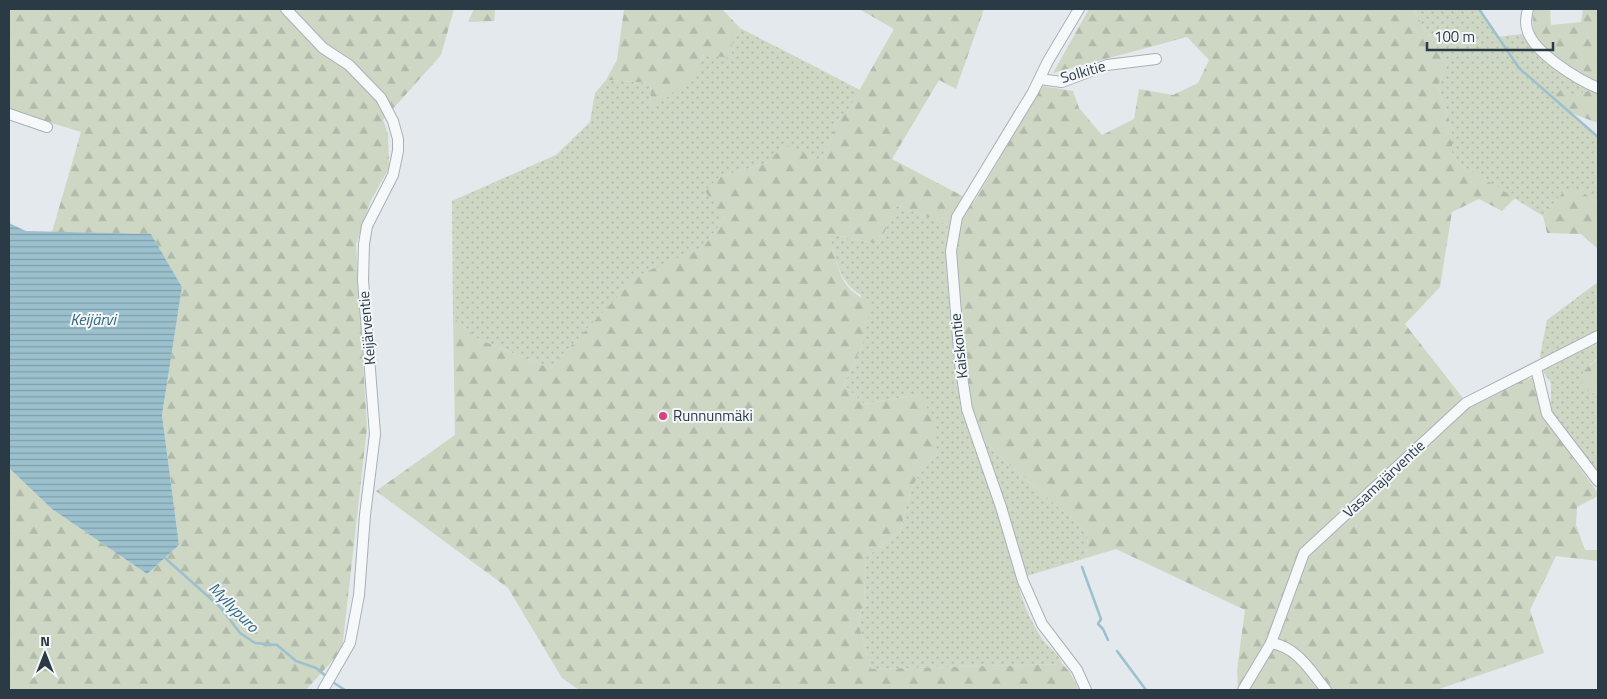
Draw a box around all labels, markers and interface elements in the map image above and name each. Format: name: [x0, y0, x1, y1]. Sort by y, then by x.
scale bar: [1427, 20, 1553, 52]
text: 100 m: [1434, 25, 1475, 48]
street label: Solkitie: [1058, 54, 1108, 89]
street label: Keijärventie: [352, 290, 381, 366]
water label: Keijärvi: [70, 307, 117, 331]
street label: Kaiskontie: [944, 312, 973, 380]
place label: Runnunmäki: [673, 404, 753, 427]
marker: Runnunmäki: [657, 410, 669, 422]
street label: Vasamajärventie: [1337, 434, 1430, 523]
water label: Myllypuro: [203, 576, 265, 638]
north arrow: [20, 629, 70, 679]
text: N: [40, 630, 50, 651]

